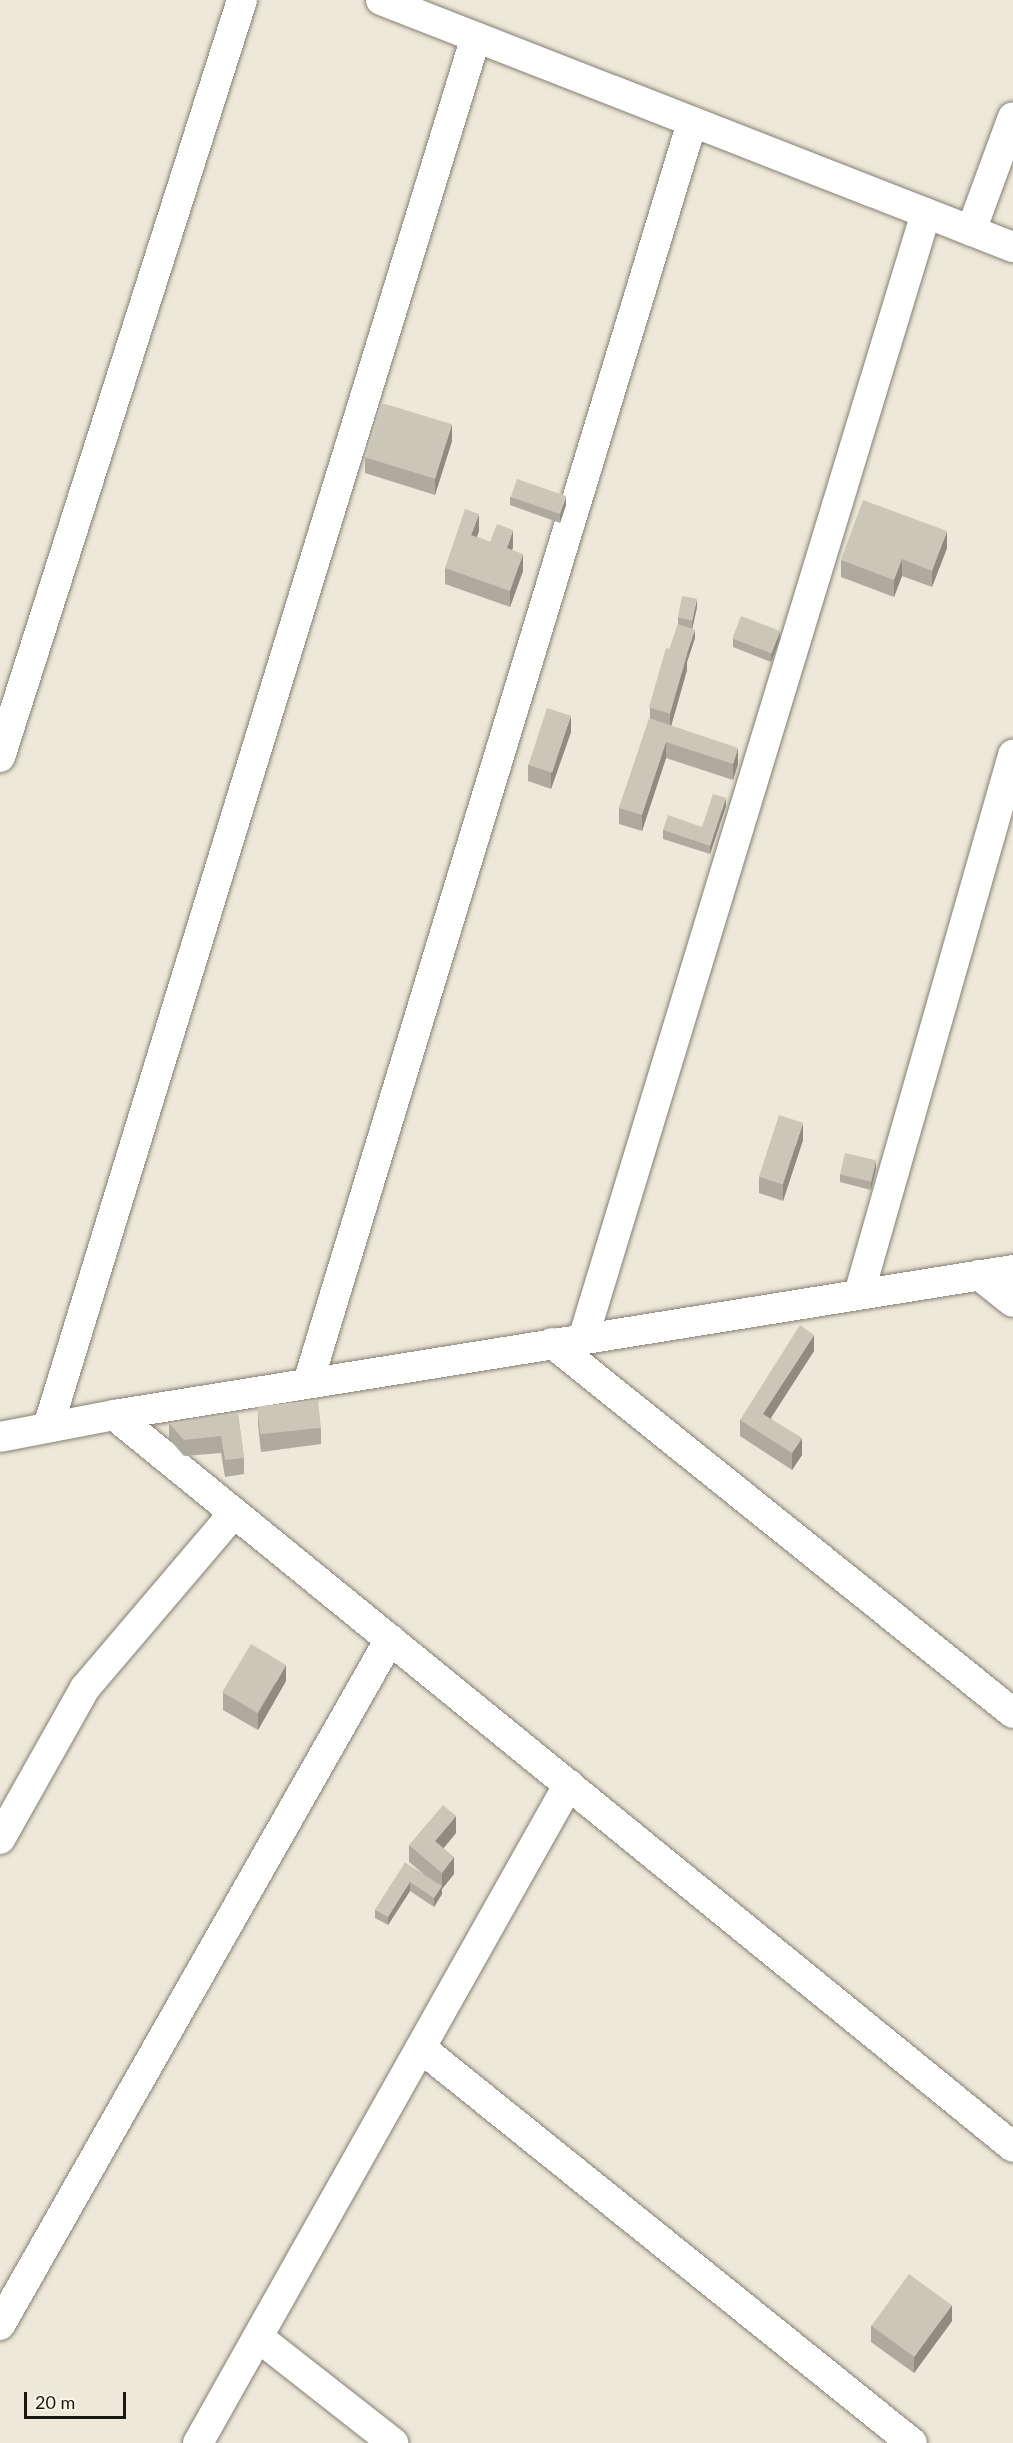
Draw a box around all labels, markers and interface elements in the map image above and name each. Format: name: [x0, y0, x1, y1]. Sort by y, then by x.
scale bar: [27, 2380, 129, 2418]
text: 20 m: [35, 2391, 75, 2413]

